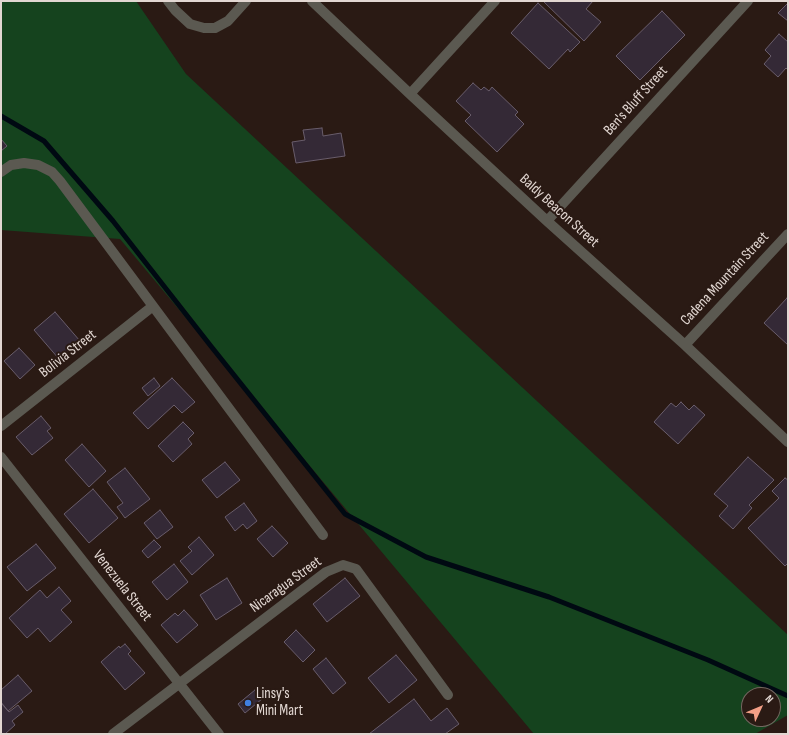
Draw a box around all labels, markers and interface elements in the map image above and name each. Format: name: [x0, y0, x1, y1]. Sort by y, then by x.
street label: Ben's Bluff Street: [600, 63, 672, 139]
street label: Baldy Beacon Street: [516, 171, 602, 251]
street label: Cadena Mountain Street: [677, 229, 773, 329]
street label: Bolivia Street: [36, 326, 100, 382]
street label: Venezuela Street: [89, 547, 155, 625]
street label: Nicaragua Street: [247, 553, 325, 617]
place label: Linsy's Mini Mart: [256, 685, 303, 720]
north arrow: [741, 687, 781, 727]
text: N: [763, 692, 776, 706]
marker: Linsy's Mini Mart: [243, 698, 253, 708]

